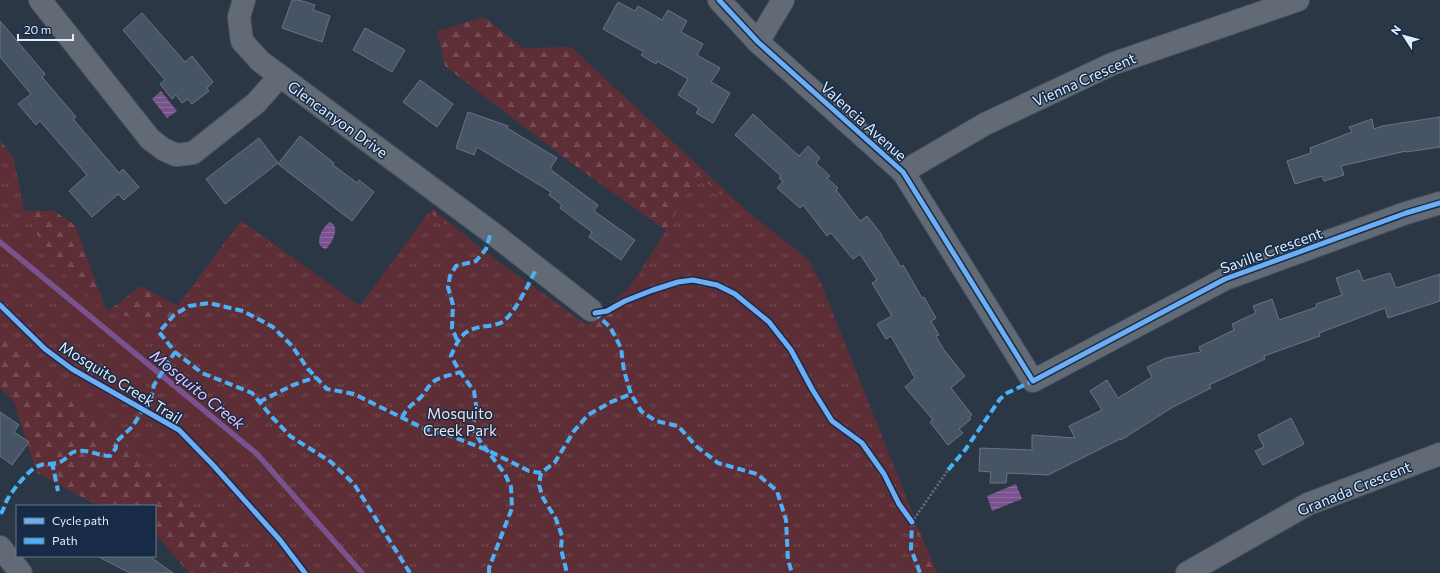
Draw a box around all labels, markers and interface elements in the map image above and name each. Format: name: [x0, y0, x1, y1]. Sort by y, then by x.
scale bar: [18, 16, 73, 42]
north arrow: [1384, 16, 1424, 56]
text: 20 m: [24, 22, 51, 36]
text: N: [1388, 23, 1403, 37]
street label: Vienna Crescent: [1030, 48, 1138, 110]
street label: Glencanyon Drive: [285, 77, 392, 161]
street label: Valencia Avenue: [817, 78, 911, 164]
street label: Saville Crescent: [1218, 223, 1324, 277]
street label: Mosquito Creek Trail: [56, 337, 186, 427]
water label: Mosquito Creek: [147, 345, 249, 433]
park label: Mosquito Creek Park: [423, 404, 497, 439]
street label: Granada Crescent: [1294, 457, 1414, 519]
legend: [16, 505, 156, 557]
text: Cycle path: [52, 513, 109, 527]
text: Path: [52, 533, 78, 547]

